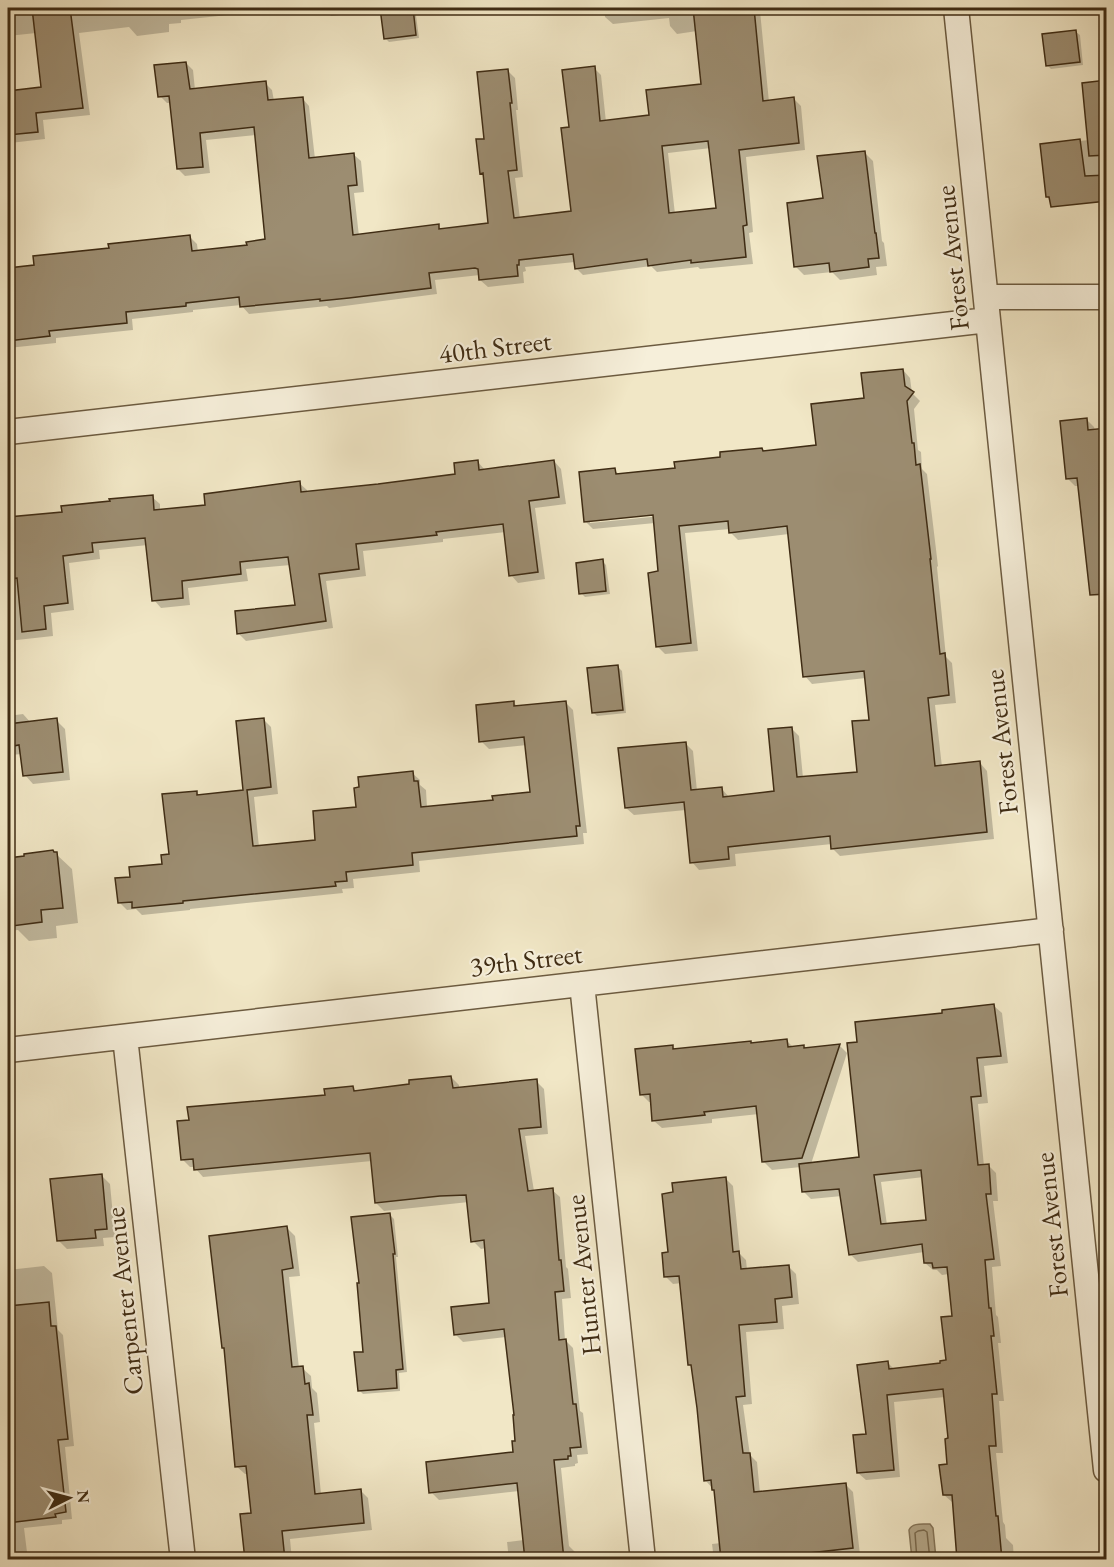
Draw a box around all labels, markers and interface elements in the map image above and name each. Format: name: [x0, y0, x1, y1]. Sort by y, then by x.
street label: Forest Avenue: [927, 184, 977, 332]
street label: 40th Street: [437, 323, 554, 371]
street label: Forest Avenue: [976, 668, 1026, 816]
street label: 39th Street: [468, 936, 585, 984]
street label: Forest Avenue: [1026, 1151, 1076, 1299]
street label: Hunter Avenue: [557, 1193, 609, 1357]
street label: Carpenter Avenue: [97, 1205, 151, 1397]
north arrow: [39, 1468, 99, 1528]
text: N: [72, 1489, 95, 1504]

